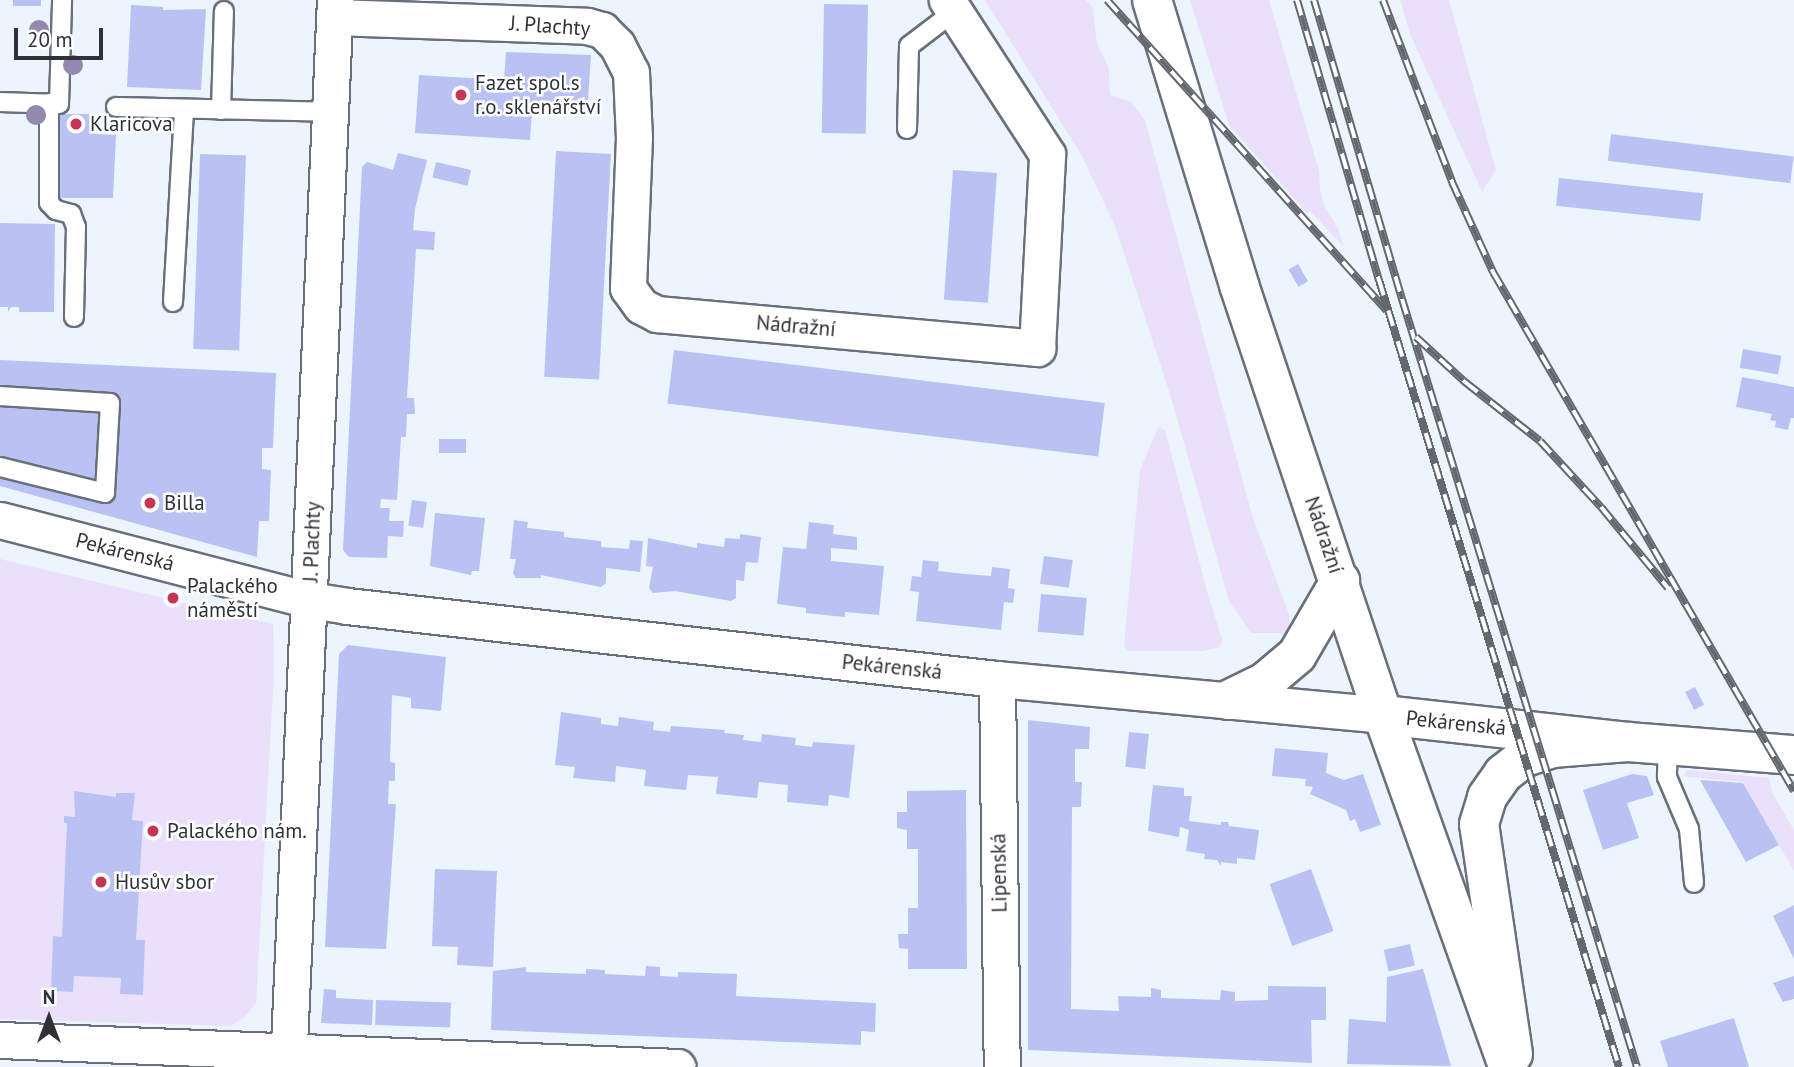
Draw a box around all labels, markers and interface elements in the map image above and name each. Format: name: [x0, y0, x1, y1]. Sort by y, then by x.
street label: J. Plachty: [508, 11, 592, 41]
scale bar: [18, 14, 107, 58]
text: 20 m: [27, 26, 73, 53]
place label: Fazet spol.s r.o. sklenářství: [475, 70, 603, 120]
marker: Fazet spol.s r.o. sklenářství: [453, 87, 469, 103]
place label: Klaricova: [90, 111, 173, 137]
marker: Klaricova: [68, 116, 84, 132]
street label: Nádražní: [755, 310, 837, 342]
place label: Billa: [164, 490, 205, 516]
street label: Nádražní: [1299, 493, 1349, 577]
marker: Billa: [142, 495, 158, 511]
street label: J. Plachty: [298, 500, 326, 584]
street label: Pekárenská: [73, 528, 177, 576]
place label: Palackého náměstí: [187, 573, 278, 623]
marker: Palackého náměstí: [165, 590, 181, 606]
street label: Pekárenská: [841, 649, 943, 685]
street label: Pekárenská: [1405, 705, 1507, 741]
place label: Palackého nám.: [167, 818, 307, 844]
marker: Palackého nám.: [145, 823, 161, 839]
street label: Lipenská: [986, 833, 1012, 913]
place label: Husův sbor: [115, 869, 215, 895]
marker: Husův sbor: [93, 874, 109, 890]
north arrow: [14, 983, 84, 1053]
text: N: [43, 985, 55, 1009]

